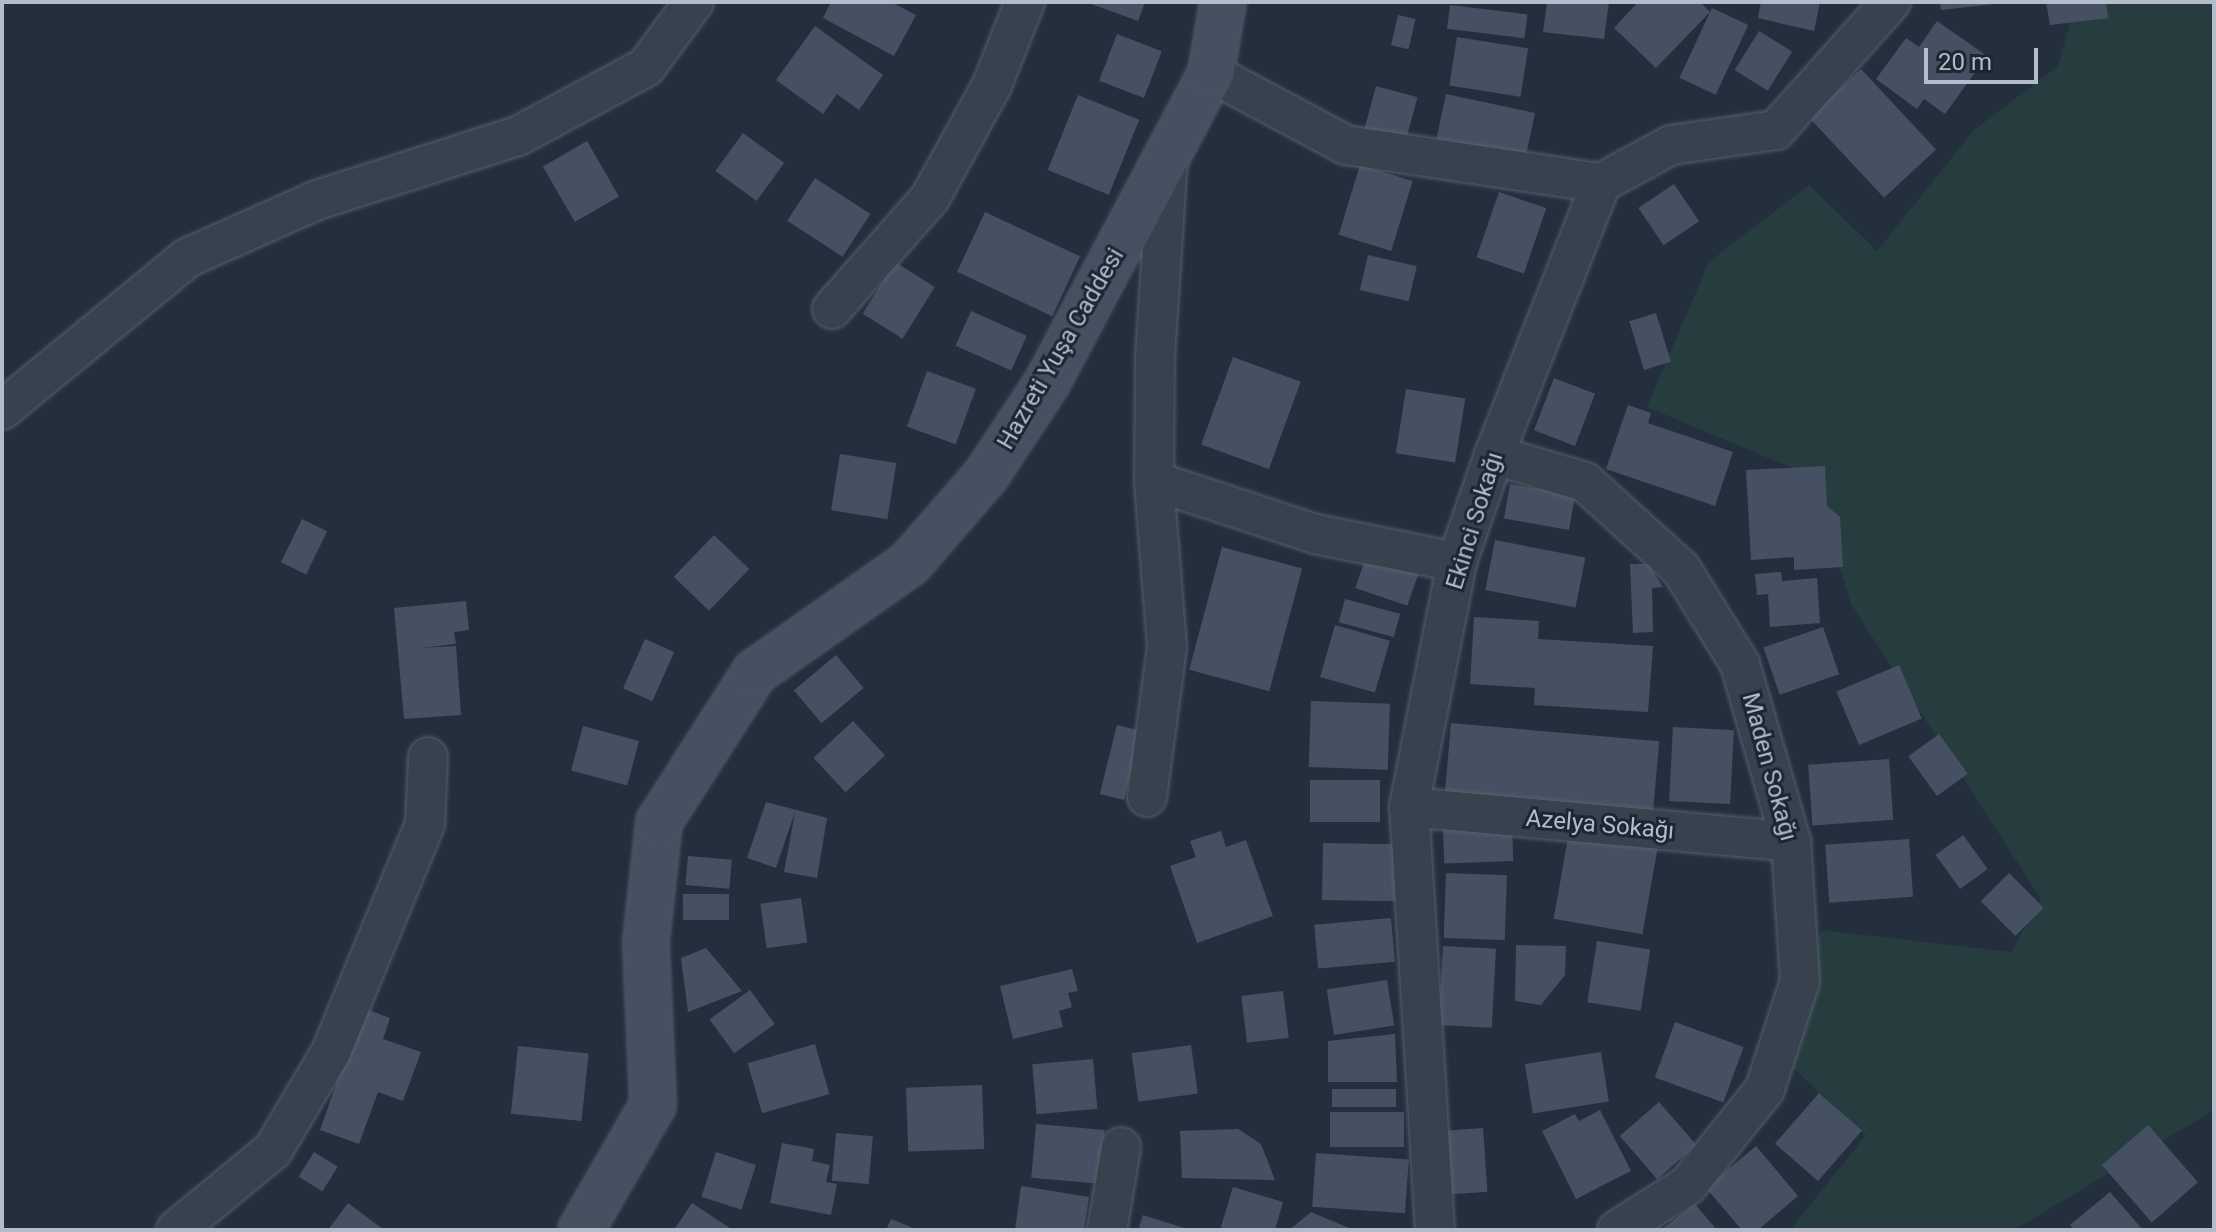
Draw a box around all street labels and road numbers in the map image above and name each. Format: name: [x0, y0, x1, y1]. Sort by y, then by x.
street label: Hazreti Yuşa Caddesi: [992, 243, 1130, 455]
street label: Ekinci Sokağı: [1440, 449, 1510, 593]
street label: Maden Sokağı: [1735, 690, 1803, 844]
street label: Azelya Sokağı: [1525, 804, 1675, 846]

